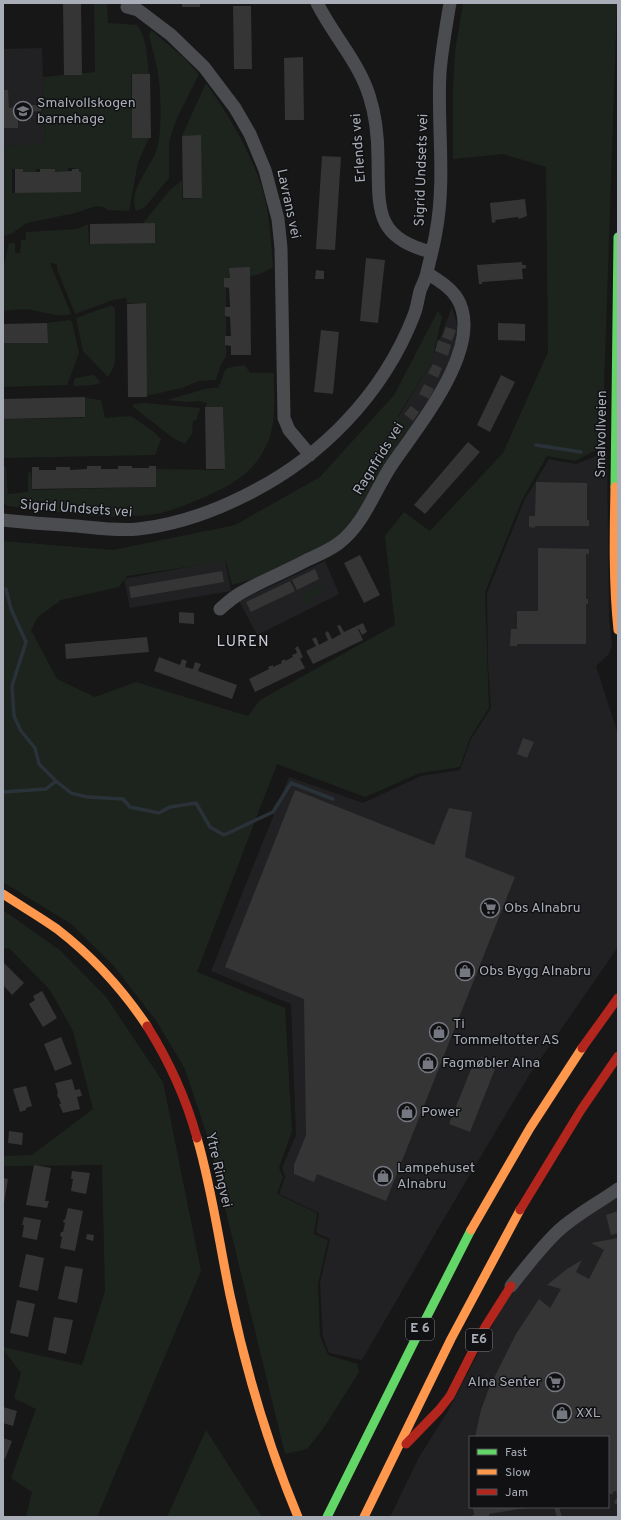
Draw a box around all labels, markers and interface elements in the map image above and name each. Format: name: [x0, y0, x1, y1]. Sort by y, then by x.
place label: Smalvollskogen barnehage: [37, 95, 136, 128]
school or university icon: Smalvollskogen barnehage: [12, 100, 34, 122]
street label: Erlends vei: [348, 113, 370, 183]
street label: Sigrid Undsets vei: [412, 113, 432, 227]
street label: Lavrans vei: [272, 167, 304, 241]
street label: Smalvollveien: [593, 390, 611, 478]
street label: Ragnfrids vei: [350, 420, 408, 498]
street label: Sigrid Undsets vei: [19, 497, 133, 521]
district label: LUREN: [216, 633, 270, 652]
supermarket icon: Obs Alnabru: [479, 897, 501, 919]
place label: Obs Alnabru: [504, 900, 581, 917]
shop icon: Obs Bygg Alnabru: [454, 960, 476, 982]
place label: Obs Bygg Alnabru: [479, 963, 591, 980]
place label: Ti Tommeltotter AS: [453, 1016, 559, 1049]
shop icon: Ti Tommeltotter AS: [428, 1021, 450, 1043]
shop icon: Fagmøbler Alna: [417, 1052, 439, 1074]
place label: Fagmøbler Alna: [442, 1055, 540, 1072]
shop icon: Power: [396, 1101, 418, 1123]
place label: Power: [421, 1104, 461, 1121]
street label: Ytre Ringvei: [201, 1131, 235, 1209]
place label: Lampehuset Alnabru: [397, 1160, 475, 1193]
shop icon: Lampehuset Alnabru: [372, 1165, 394, 1187]
road number: E 6: [406, 1318, 434, 1340]
road number: E6: [466, 1329, 492, 1351]
supermarket icon: Alna Senter: [544, 1371, 566, 1393]
place label: Alna Senter: [467, 1374, 542, 1391]
shop icon: XXL: [551, 1402, 573, 1424]
place label: XXL: [576, 1405, 601, 1422]
legend: [469, 1436, 609, 1508]
text: Fast: [505, 1445, 527, 1461]
text: Slow: [505, 1465, 531, 1481]
text: Jam: [505, 1485, 528, 1501]

